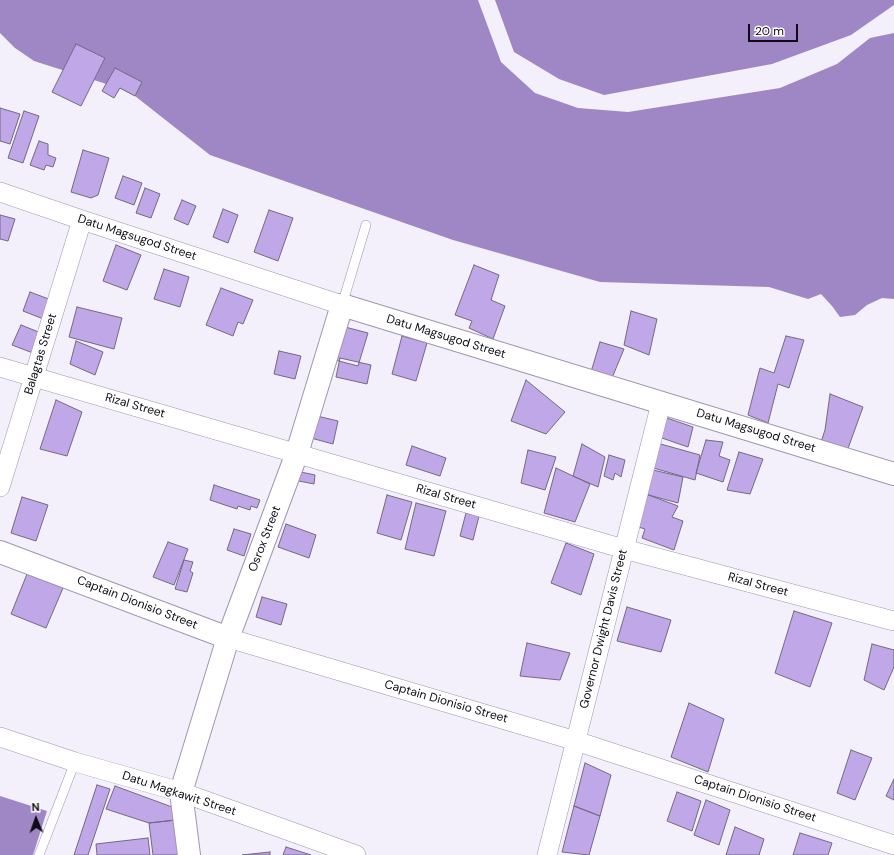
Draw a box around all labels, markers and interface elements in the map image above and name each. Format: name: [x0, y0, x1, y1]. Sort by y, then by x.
scale bar: [750, 16, 800, 42]
text: 20 m: [755, 23, 784, 39]
street label: Datu Magsugod Street: [76, 212, 198, 264]
street label: Balagtas Street: [22, 312, 60, 396]
street label: Datu Magsugod Street: [385, 312, 507, 362]
street label: Rizal Street: [103, 391, 167, 421]
street label: Datu Magsugod Street: [695, 406, 817, 456]
street label: Rizal Street: [414, 482, 478, 512]
street label: Osrox Street: [246, 504, 284, 574]
street label: Governor Dwight Davis Street: [577, 548, 631, 710]
street label: Rizal Street: [726, 570, 790, 600]
street label: Captain Dionisio Street: [75, 573, 199, 633]
street label: Captain Dionisio Street: [383, 677, 509, 727]
street label: Datu Magkawit Street: [120, 769, 238, 819]
street label: Captain Dionisio Street: [692, 772, 818, 826]
north arrow: [16, 799, 56, 839]
text: N: [31, 800, 40, 814]

